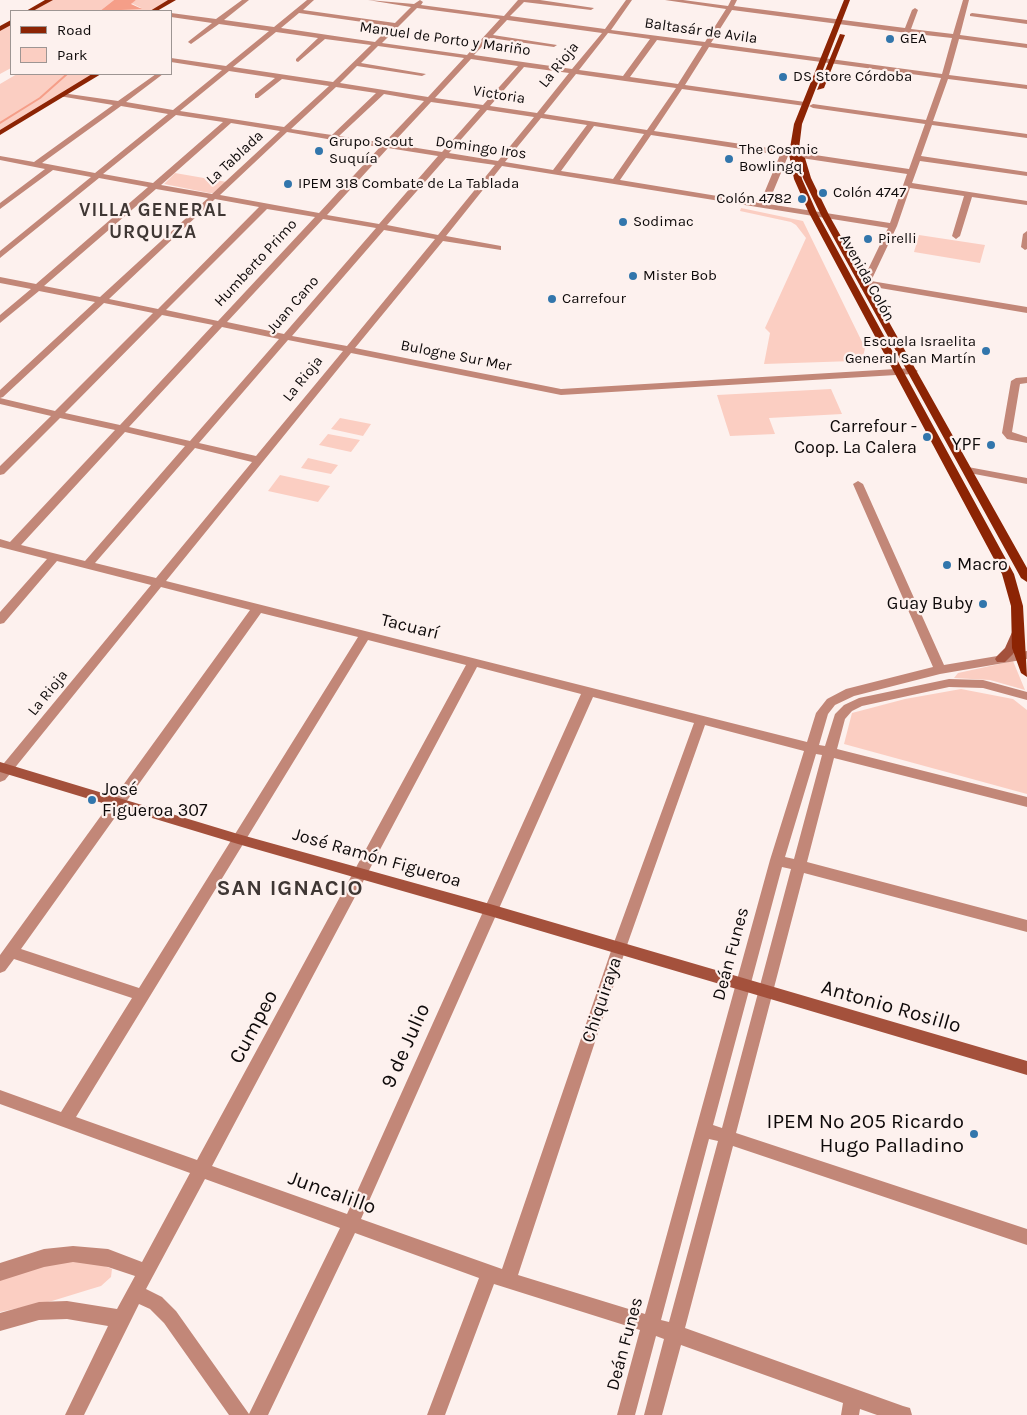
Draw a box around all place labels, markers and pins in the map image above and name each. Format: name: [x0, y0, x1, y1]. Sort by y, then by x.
place label: GEA: [900, 30, 927, 48]
marker: GEA: [884, 33, 896, 45]
place label: DS Store Córdoba: [793, 68, 912, 86]
marker: DS Store Córdoba: [777, 71, 789, 83]
place label: Grupo Scout Suquía: [329, 133, 413, 168]
place label: The Cosmic Bowlingq: [739, 141, 818, 176]
marker: Grupo Scout Suquía: [313, 145, 325, 157]
marker: The Cosmic Bowlingq: [723, 153, 735, 165]
place label: IPEM 318 Combate de La Tablada: [298, 175, 519, 193]
marker: IPEM 318 Combate de La Tablada: [282, 178, 294, 190]
place label: Colón 4747: [833, 184, 906, 202]
marker: Colón 4747: [817, 187, 829, 199]
place label: Colón 4782: [716, 190, 792, 208]
marker: Colón 4782: [796, 193, 808, 205]
place label: Sodimac: [633, 213, 694, 231]
marker: Sodimac: [617, 216, 629, 228]
place label: Pirelli: [878, 230, 917, 248]
marker: Pirelli: [862, 233, 874, 245]
place label: Mister Bob: [643, 267, 717, 285]
marker: Mister Bob: [627, 270, 639, 282]
place label: Carrefour: [562, 290, 626, 308]
marker: Carrefour: [546, 293, 558, 305]
place label: Escuela Israelita General San Martín: [845, 333, 976, 368]
marker: Escuela Israelita General San Martín: [980, 345, 992, 357]
place label: Carrefour - Coop. La Calera: [794, 416, 917, 458]
marker: Carrefour - Coop. La Calera: [921, 431, 933, 443]
place label: YPF: [952, 434, 981, 456]
marker: YPF: [985, 439, 997, 451]
place label: Macro: [957, 554, 1008, 576]
marker: Macro: [941, 559, 953, 571]
place label: Guay Buby: [887, 593, 973, 615]
marker: Guay Buby: [977, 598, 989, 610]
place label: José Figueroa 307: [102, 779, 207, 822]
marker: José Figueroa 307: [86, 794, 98, 806]
place label: IPEM Nº 205 Ricardo Hugo Palladino: [767, 1109, 964, 1159]
marker: IPEM Nº 205 Ricardo Hugo Palladino: [968, 1128, 980, 1140]

